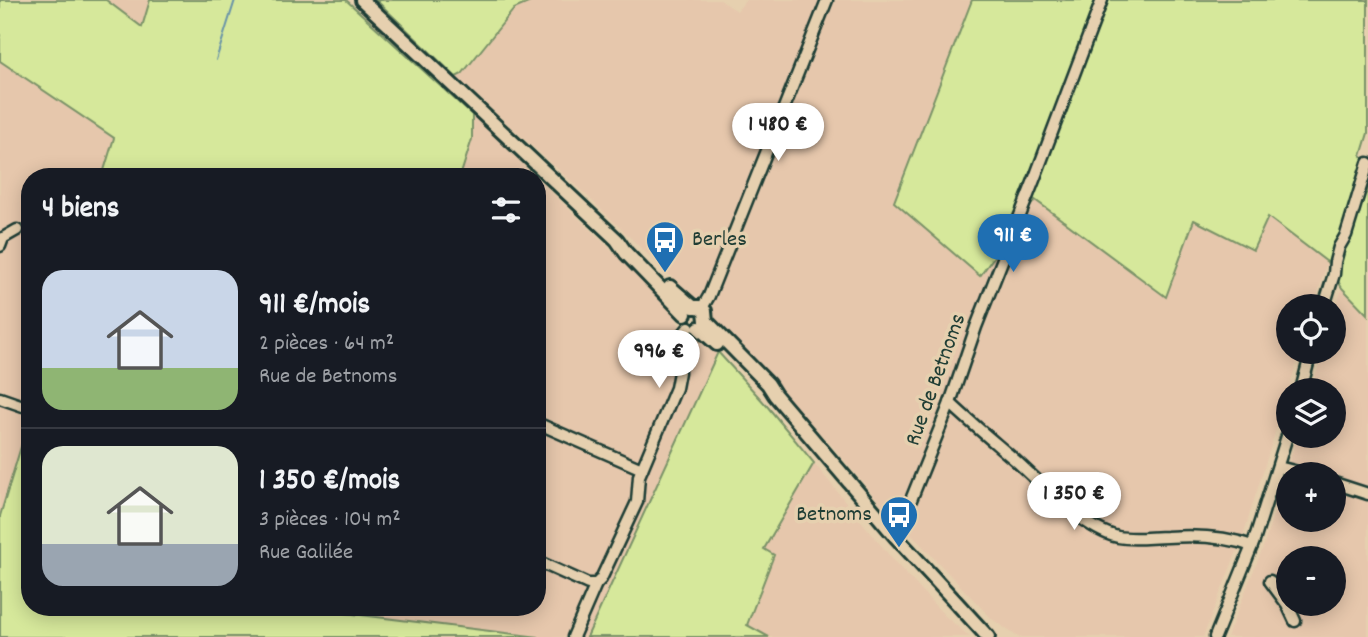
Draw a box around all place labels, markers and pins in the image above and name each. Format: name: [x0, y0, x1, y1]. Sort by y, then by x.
pin: 1 480 €: [713, 104, 843, 163]
pin: 911 €: [964, 215, 1062, 274]
bus stop icon: Berles: [644, 219, 686, 274]
place label: Berles: [692, 224, 747, 257]
pin: 996 €: [610, 330, 708, 390]
pin: 1 350 €: [1009, 472, 1139, 532]
bus stop icon: Betnoms: [878, 494, 920, 549]
place label: Betnoms: [796, 499, 872, 532]

